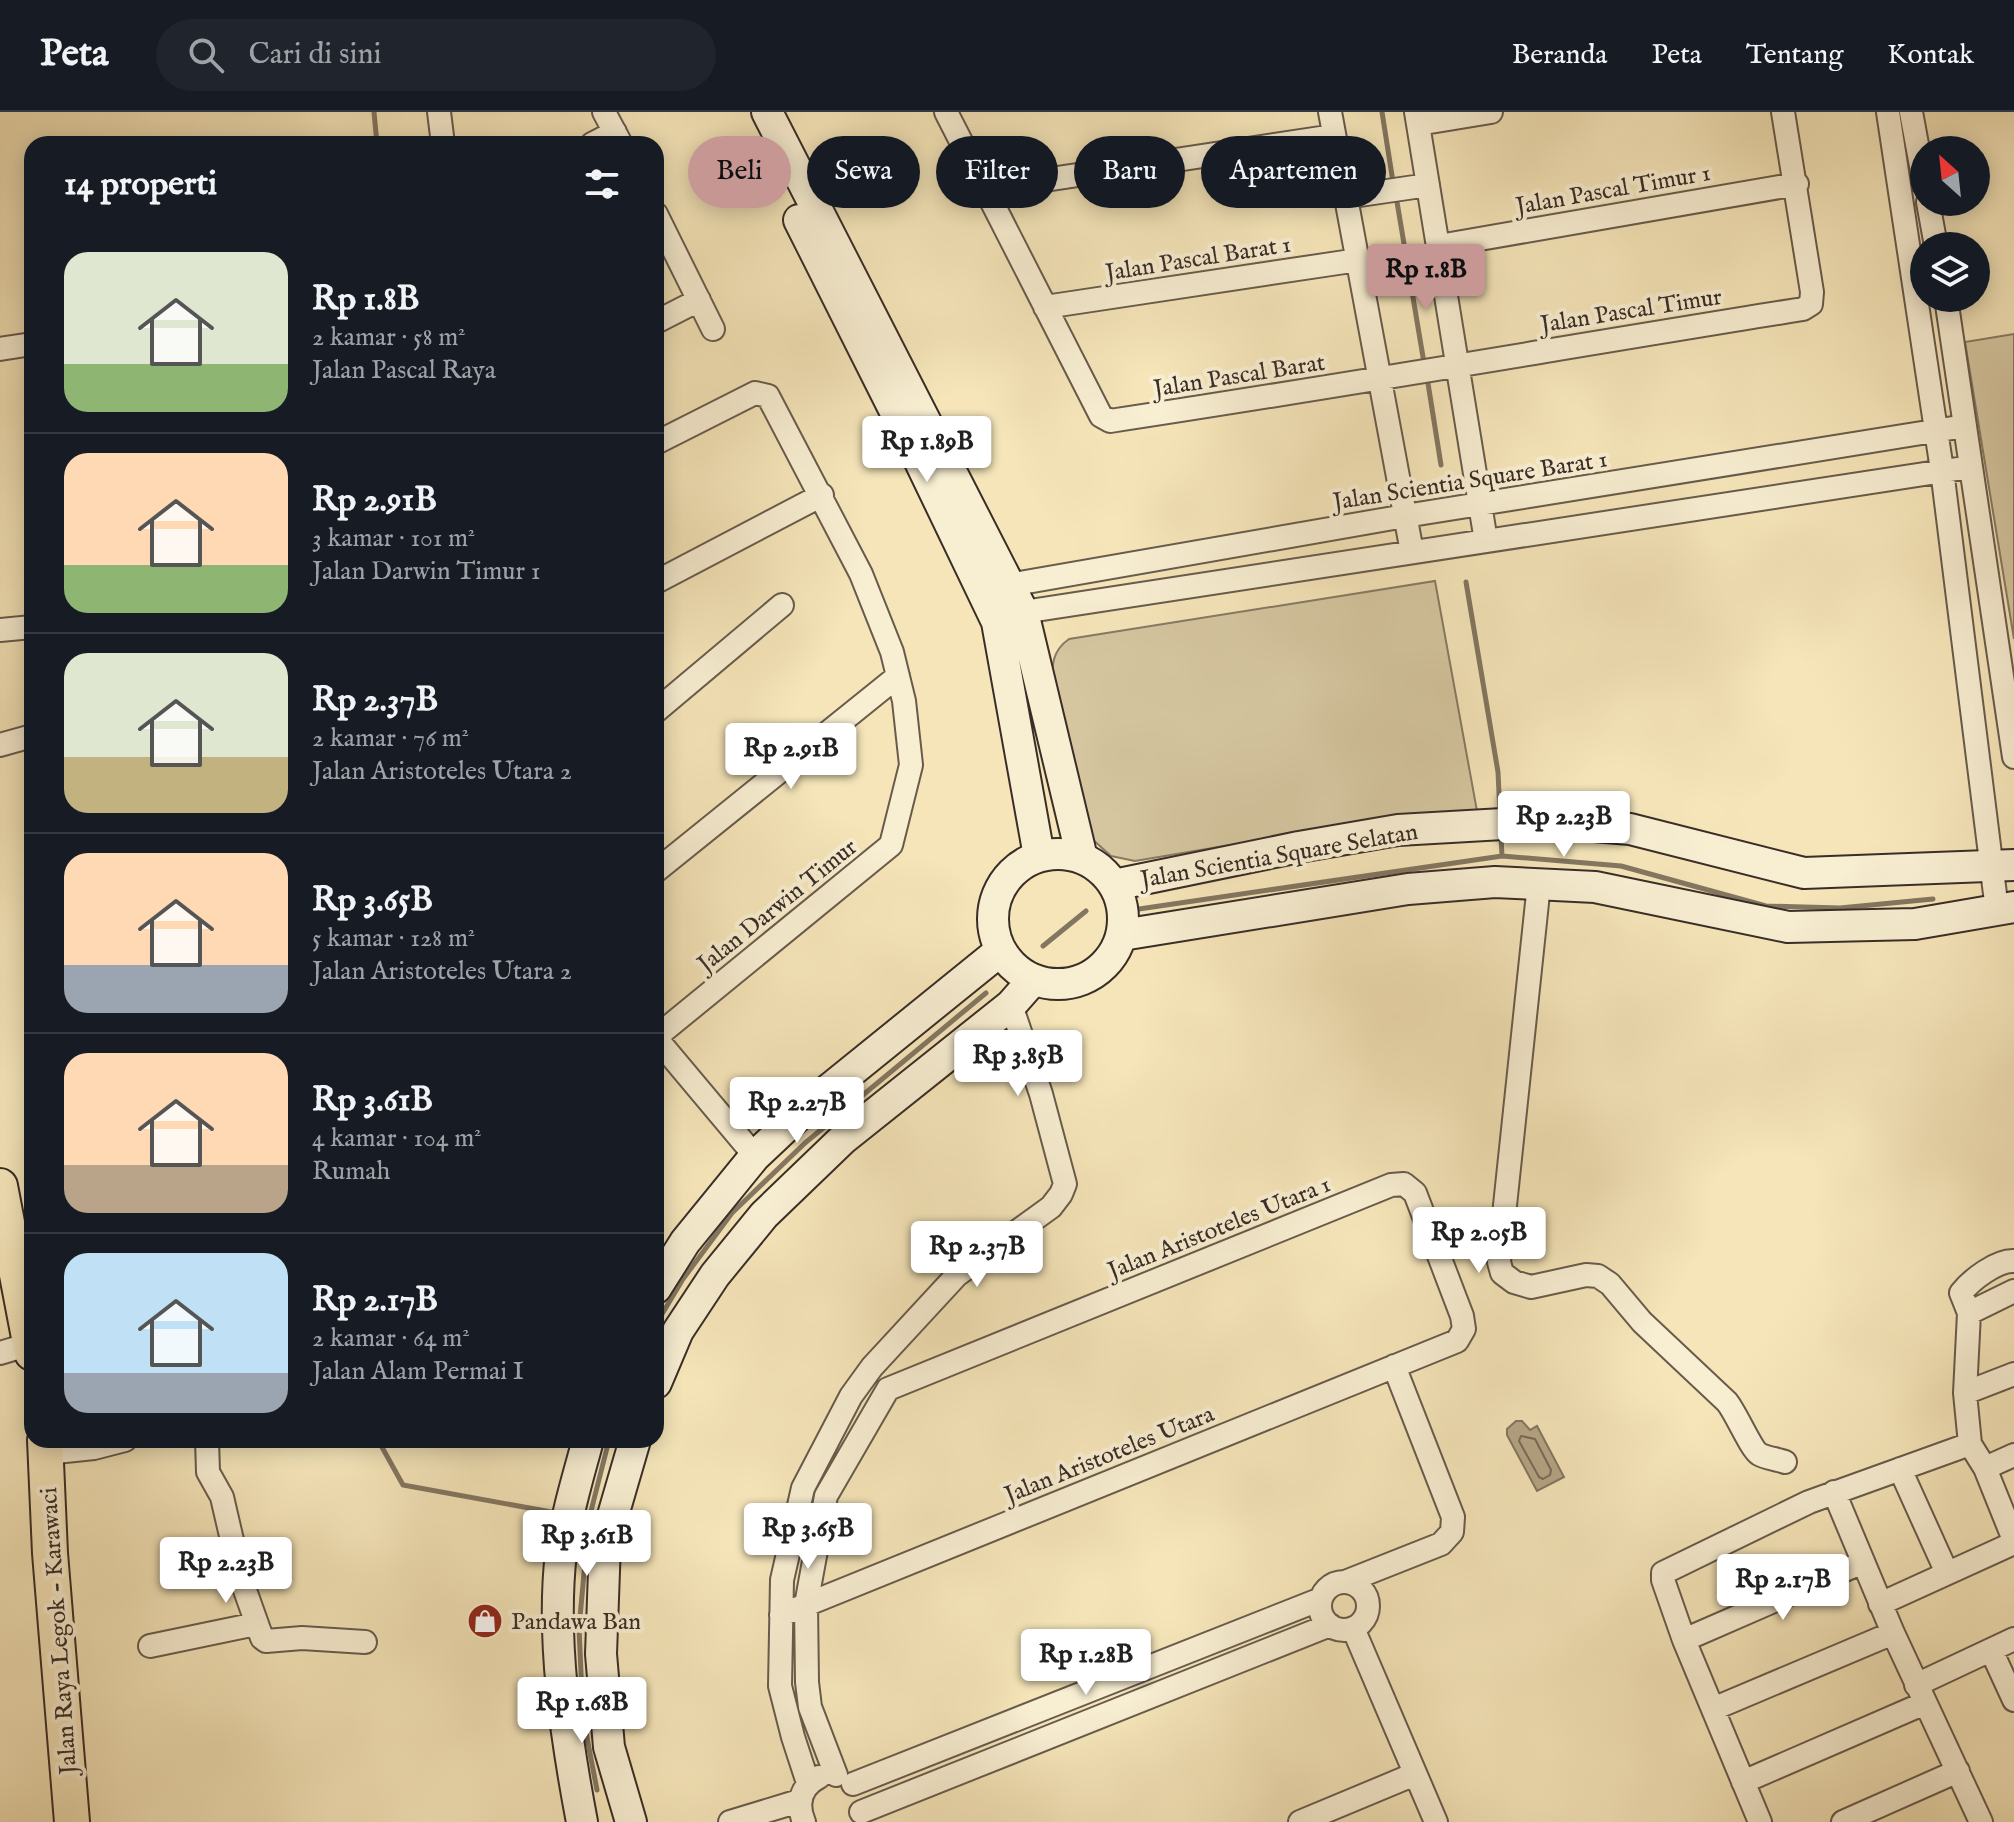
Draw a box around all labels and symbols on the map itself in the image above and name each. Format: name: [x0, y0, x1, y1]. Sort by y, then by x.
north arrow: [1910, 136, 1990, 216]
street label: Jalan Pascal Timur 1: [1511, 158, 1713, 223]
street label: Jalan Pascal Barat 1: [1100, 230, 1293, 290]
pin: Rp 1.8B: [1352, 244, 1500, 312]
street label: Jalan Pascal Timur: [1535, 282, 1724, 342]
street label: Jalan Pascal Barat: [1148, 348, 1327, 406]
pin: Rp 1.89B: [844, 416, 1010, 484]
street label: Jalan Scientia Square Barat 1: [1328, 444, 1610, 519]
pin: Rp 2.91B: [708, 723, 874, 791]
pin: Rp 2.23B: [1481, 791, 1647, 859]
street label: Jalan Scientia Square Selatan: [1135, 817, 1421, 897]
street label: Jalan Darwin Timur: [689, 832, 864, 982]
pin: Rp 3.85B: [935, 1030, 1101, 1098]
pin: Rp 2.27B: [714, 1077, 880, 1145]
street label: Jalan Aristoteles Utara 1: [1101, 1170, 1336, 1288]
pin: Rp 2.05B: [1396, 1207, 1562, 1275]
pin: Rp 2.37B: [894, 1221, 1060, 1289]
street label: Jalan Aristoteles Utara: [997, 1399, 1220, 1513]
street label: Jalan Raya Legok - Karawaci: [34, 1486, 85, 1779]
pin: Rp 3.65B: [725, 1503, 891, 1571]
pin: Rp 3.61B: [504, 1510, 670, 1578]
pin: Rp 2.23B: [143, 1537, 309, 1605]
pin: Rp 2.17B: [1700, 1554, 1866, 1622]
shop icon: Pandawa Ban: [466, 1602, 504, 1640]
place label: Pandawa Ban: [511, 1607, 641, 1638]
pin: Rp 1.28B: [1003, 1629, 1169, 1697]
pin: Rp 1.68B: [499, 1677, 665, 1745]

